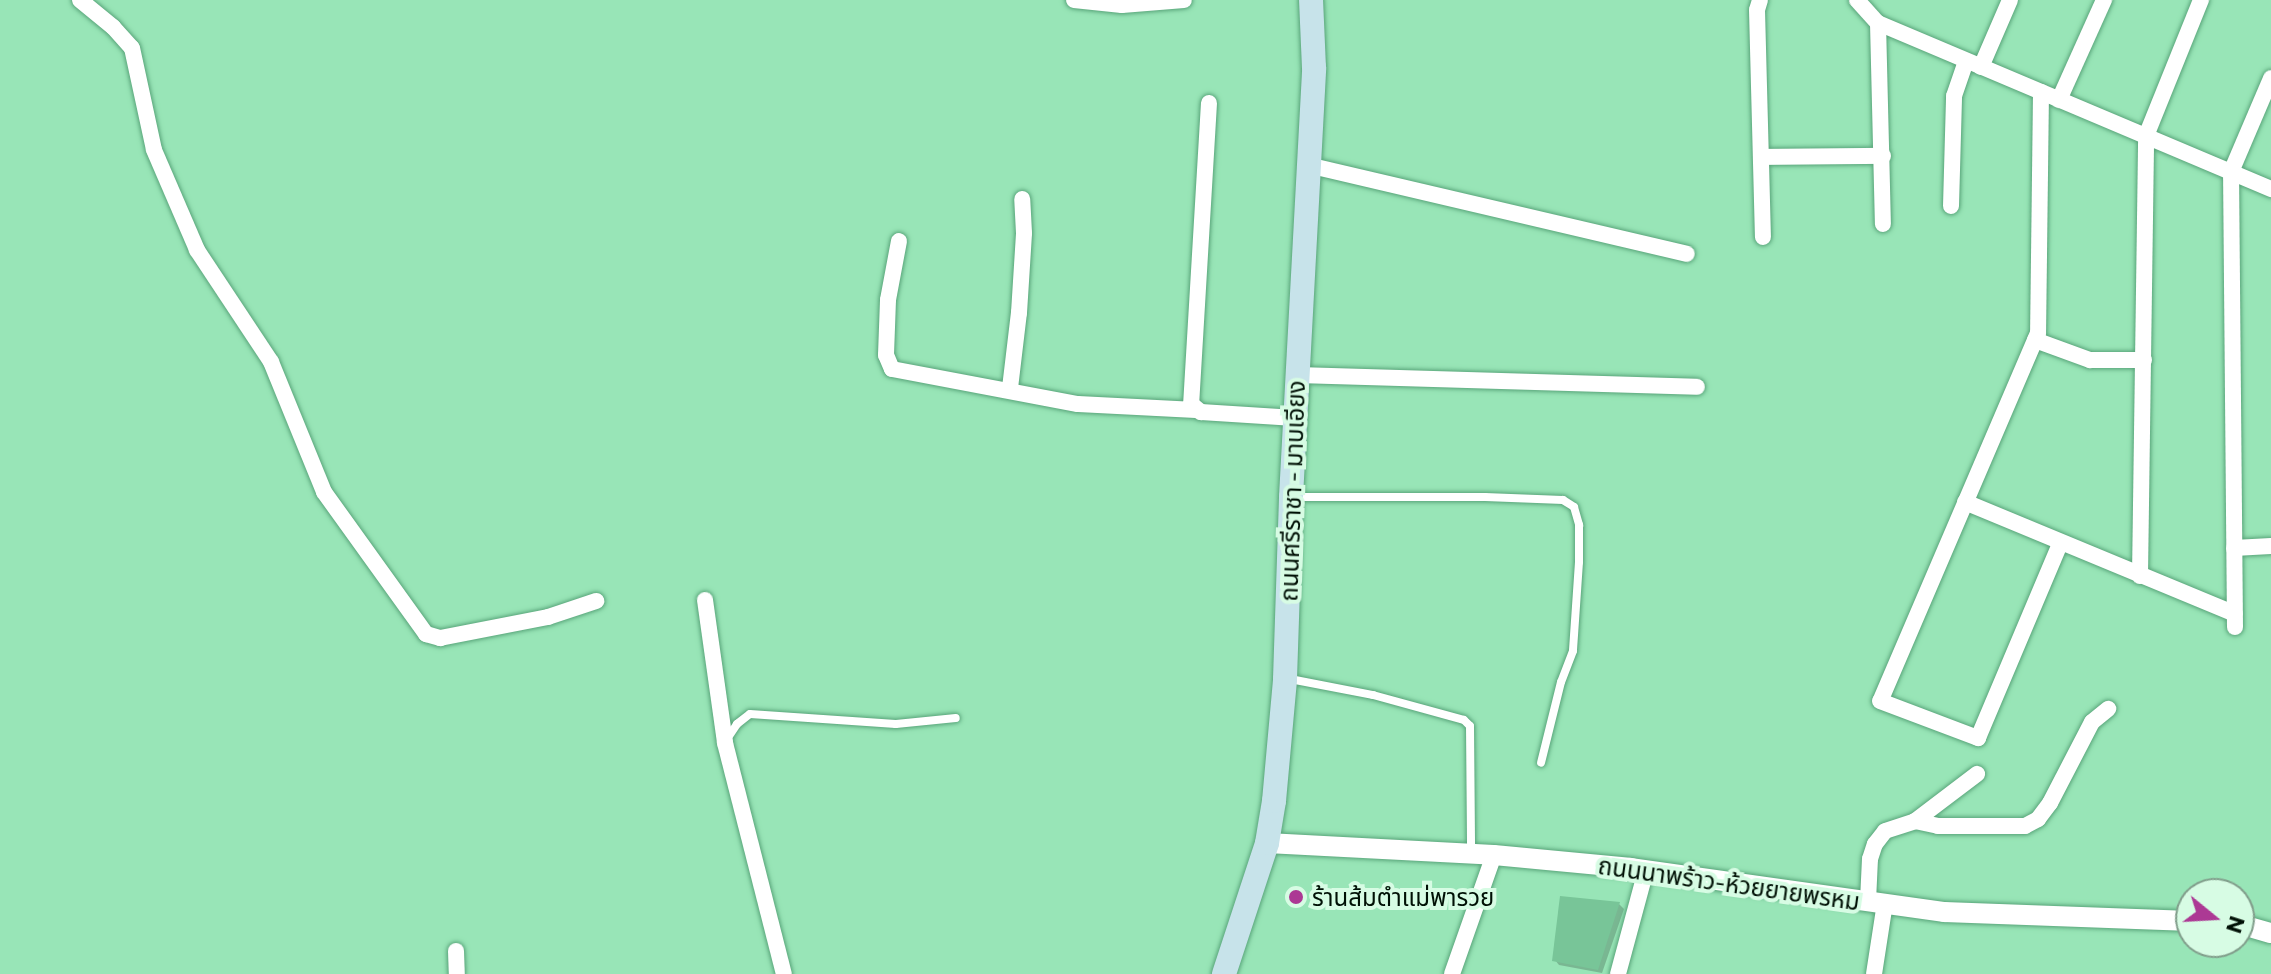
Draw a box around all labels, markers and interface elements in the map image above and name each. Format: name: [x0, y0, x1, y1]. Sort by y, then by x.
street label: ถนนศรีราชา - มาบเอียง: [1274, 380, 1310, 602]
street label: ถนนนาพร้าว-ห้วยยายพรหม: [1596, 850, 1862, 916]
north arrow: [2175, 878, 2255, 958]
place label: ร้านส้มตำแม่พารวย: [1312, 883, 1494, 911]
marker: ร้านส้มตำแม่พารวย: [1287, 888, 1305, 906]
text: N: [2221, 913, 2252, 937]

